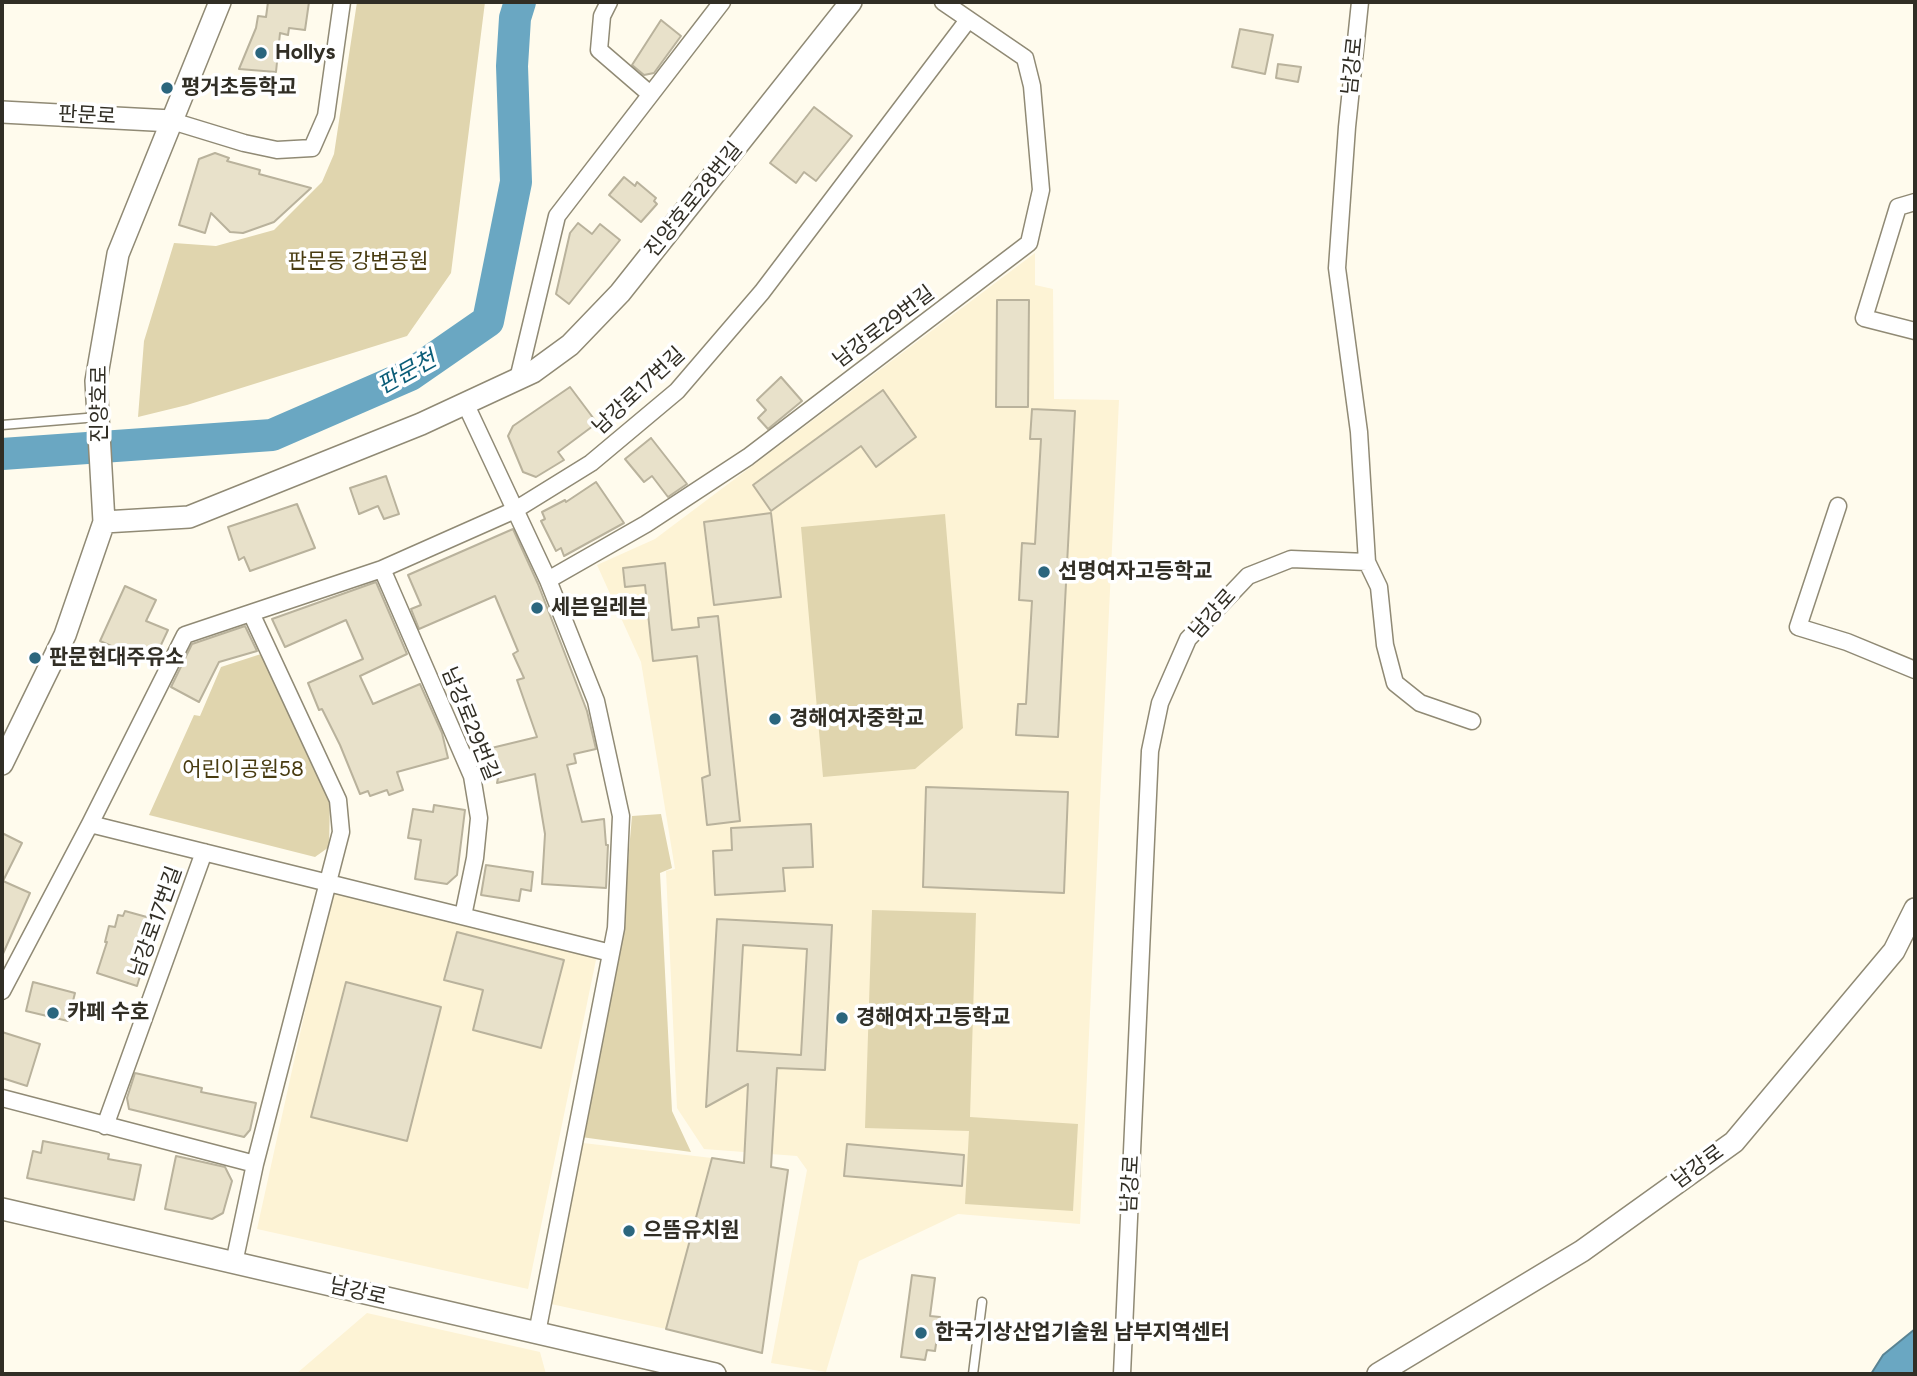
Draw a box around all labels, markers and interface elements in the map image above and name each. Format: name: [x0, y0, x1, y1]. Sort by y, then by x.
street label: 남강로: [1337, 36, 1369, 96]
place label: Hollys: [275, 40, 335, 66]
marker: Hollys: [253, 45, 269, 61]
place label: 평거초등학교: [181, 75, 297, 101]
marker: 평거초등학교: [159, 80, 175, 96]
street label: 판문로: [57, 102, 117, 130]
street label: 진양호로28번길: [640, 137, 748, 263]
park label: 판문동 강변공원: [288, 249, 428, 275]
street label: 남강로29번길: [828, 281, 940, 373]
street label: 남강로17번길: [588, 342, 690, 440]
water label: 판문천: [373, 346, 441, 400]
street label: 진양호로: [87, 365, 113, 443]
place label: 선명여자고등학교: [1058, 559, 1213, 585]
marker: 선명여자고등학교: [1036, 564, 1052, 580]
street label: 남강로: [1184, 584, 1242, 644]
place label: 세븐일레븐: [551, 595, 648, 621]
marker: 세븐일레븐: [529, 600, 545, 616]
place label: 판문현대주유소: [49, 645, 184, 671]
marker: 판문현대주유소: [27, 650, 43, 666]
street label: 남강로29번길: [436, 664, 504, 784]
place label: 경해여자중학교: [789, 706, 924, 732]
marker: 경해여자중학교: [767, 711, 783, 727]
park label: 어린이공원58: [182, 757, 304, 783]
street label: 남강로17번길: [124, 863, 188, 981]
place label: 카페 수호: [67, 1000, 149, 1026]
marker: 카페 수호: [45, 1005, 61, 1021]
place label: 경해여자고등학교: [856, 1005, 1011, 1031]
marker: 경해여자고등학교: [834, 1010, 850, 1026]
street label: 남강로: [1667, 1140, 1729, 1194]
street label: 남강로: [1117, 1154, 1145, 1214]
place label: 으뜸유치원: [643, 1218, 740, 1244]
marker: 으뜸유치원: [621, 1223, 637, 1239]
street label: 남강로: [327, 1273, 389, 1311]
place label: 한국기상산업기술원 남부지역센터: [935, 1320, 1230, 1346]
marker: 한국기상산업기술원 남부지역센터: [913, 1325, 929, 1341]

